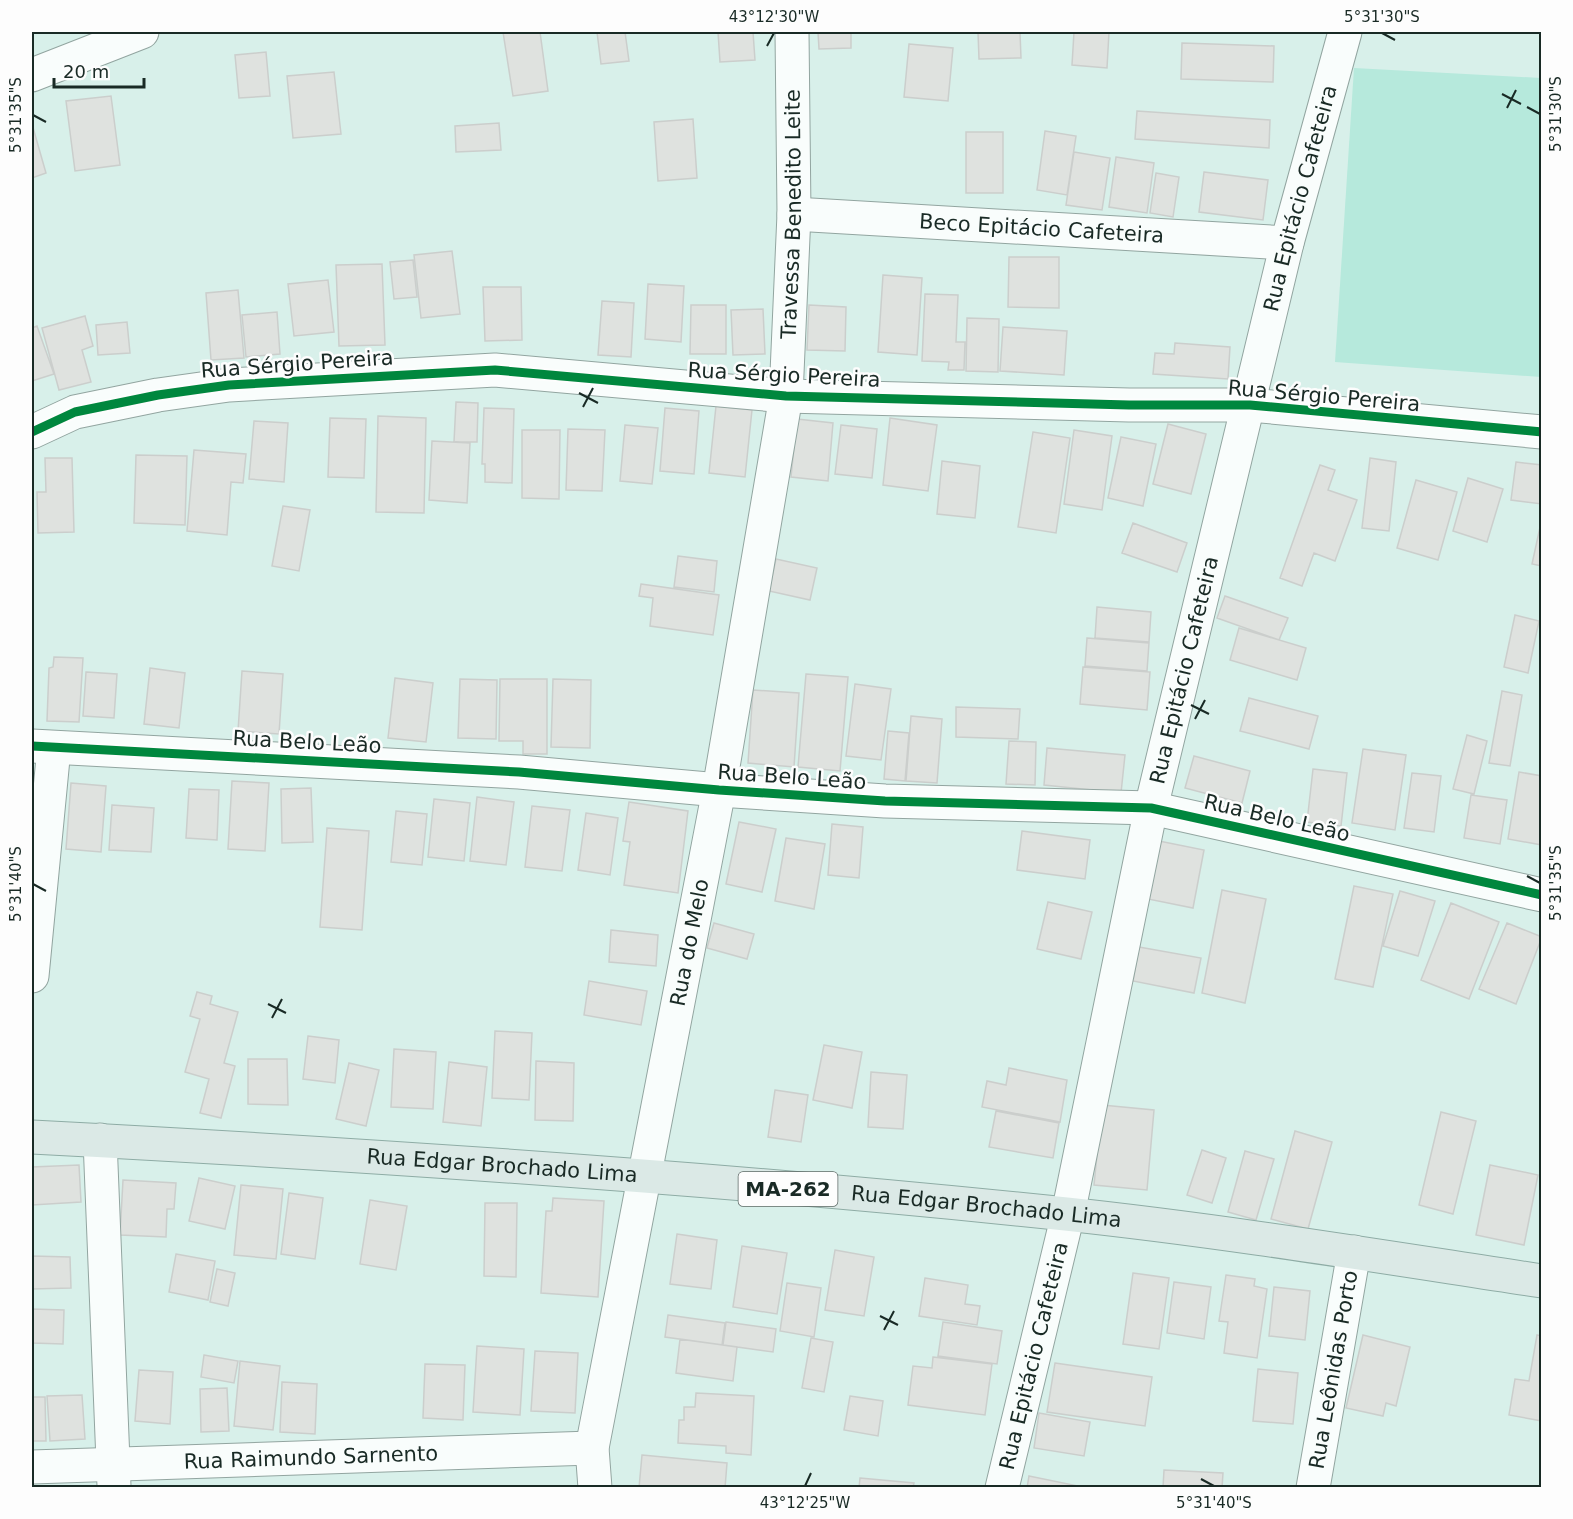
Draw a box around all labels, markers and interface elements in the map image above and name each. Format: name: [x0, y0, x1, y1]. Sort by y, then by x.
text: 43°12'30"W: [729, 8, 819, 26]
text: 5°31'30"S: [1344, 8, 1420, 26]
scale bar: [54, 51, 144, 89]
text: 20 m: [63, 61, 109, 82]
text: 5°31'30"S: [1547, 76, 1565, 152]
text: 5°31'35"S: [7, 77, 25, 153]
street label: Rua Epitácio Cafeteira: [1259, 82, 1342, 314]
street label: Travessa Benedito Leite: [776, 89, 806, 340]
street label: Beco Epitácio Cafeteira: [918, 209, 1165, 248]
street label: Rua Sérgio Pereira: [200, 345, 394, 383]
street label: Rua Sérgio Pereira: [687, 358, 881, 392]
street label: Rua Sérgio Pereira: [1227, 376, 1421, 416]
street label: Rua Epitácio Cafeteira: [1145, 554, 1223, 786]
street label: Rua Belo Leão: [232, 726, 382, 758]
street label: Rua Belo Leão: [717, 760, 867, 794]
street label: Rua Belo Leão: [1202, 790, 1352, 846]
text: 5°31'35"S: [1547, 845, 1565, 921]
text: 5°31'40"S: [7, 846, 25, 922]
street label: Rua do Melo: [666, 877, 714, 1008]
street label: Rua Edgar Brochado Lima: [366, 1144, 639, 1187]
road number: MA-262: [738, 1172, 838, 1206]
street label: Rua Edgar Brochado Lima: [850, 1181, 1123, 1232]
street label: Rua Epitácio Cafeteira: [995, 1239, 1073, 1472]
street label: Rua Leônidas Porto: [1304, 1269, 1363, 1471]
street label: Rua Raimundo Sarnento: [183, 1441, 438, 1474]
text: 43°12'25"W: [760, 1494, 850, 1512]
text: 5°31'40"S: [1176, 1494, 1252, 1512]

